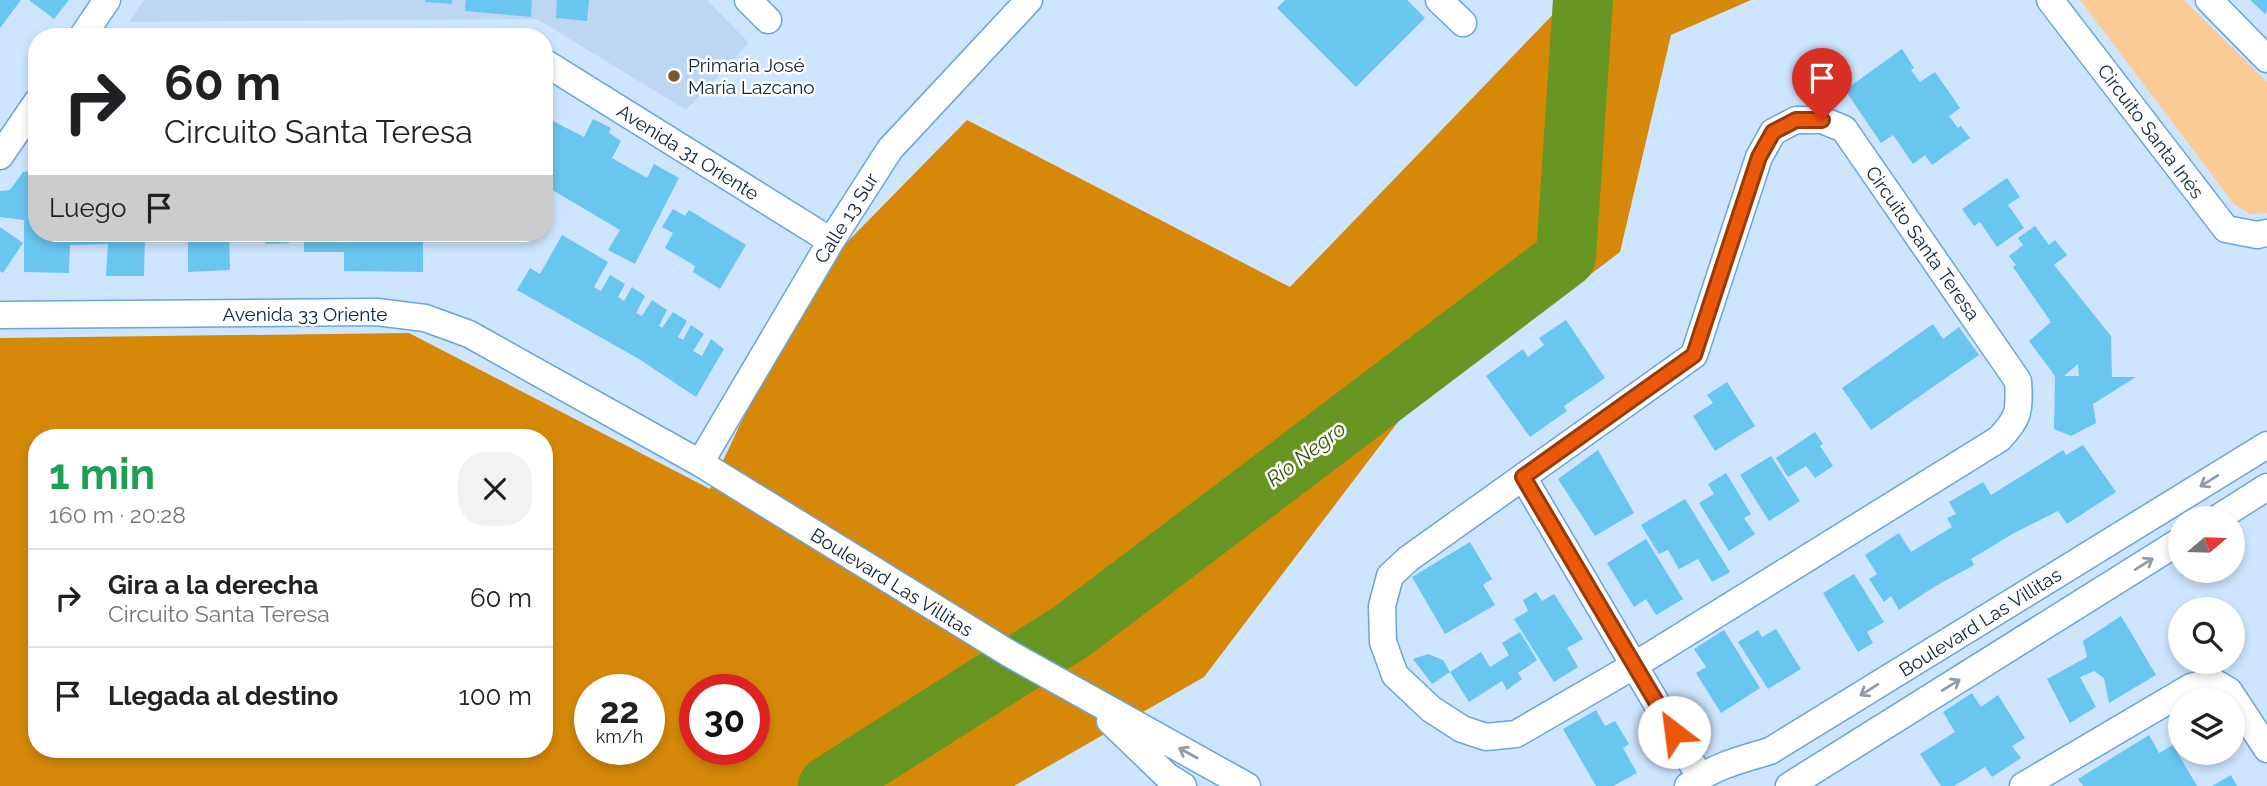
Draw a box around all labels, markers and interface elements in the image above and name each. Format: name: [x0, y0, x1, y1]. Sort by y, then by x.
pin: [1792, 48, 1852, 120]
text: 60 m: [164, 54, 281, 111]
place label: Primaria José María Lazcano: [688, 54, 815, 98]
icon: right: [49, 56, 140, 147]
icon: arrive: [1803, 59, 1841, 97]
street label: Circuito Santa Inés: [2093, 60, 2209, 202]
marker: Primaria José María Lazcano: [666, 68, 682, 84]
street label: Avenida 31 Oriente: [613, 99, 763, 205]
text: Circuito Santa Teresa: [164, 113, 473, 150]
street label: Circuito Santa Teresa: [1861, 162, 1985, 324]
street label: Calle 13 Sur: [810, 169, 883, 267]
icon: arrive: [140, 189, 178, 227]
text: Luego: [49, 193, 126, 223]
street label: Avenida 33 Oriente: [222, 303, 388, 325]
water label: Río Negro: [1261, 416, 1350, 491]
text: 1 min: [49, 450, 155, 499]
button: close: [458, 452, 532, 526]
one-way arrow: [2199, 475, 2219, 489]
text: 160 m · 20:28: [49, 501, 186, 528]
north arrow: [2168, 506, 2245, 583]
map controls: [2168, 506, 2245, 765]
street label: Boulevard Las Villitas: [807, 523, 977, 641]
one-way arrow: [2133, 557, 2153, 571]
street label: Boulevard Las Villitas: [1895, 563, 2065, 681]
text: Gira a la derecha: [108, 570, 318, 600]
icon: right: [49, 579, 87, 617]
text: 60 m: [470, 583, 532, 613]
button: search: [2168, 597, 2245, 674]
text: Circuito Santa Teresa: [108, 600, 330, 627]
speed limit sign: 30: [679, 674, 770, 765]
icon: arrive: [49, 677, 87, 715]
one-way arrow: [1940, 677, 1960, 691]
text: Llegada al destino: [108, 681, 338, 711]
text: 100 m: [459, 681, 532, 711]
one-way arrow: [1860, 684, 1880, 698]
button: layers: [2168, 688, 2245, 765]
text: 22: [600, 690, 639, 731]
position arrow: [1637, 695, 1711, 769]
text: km/h: [596, 726, 643, 747]
one-way arrow: [1178, 746, 1199, 759]

